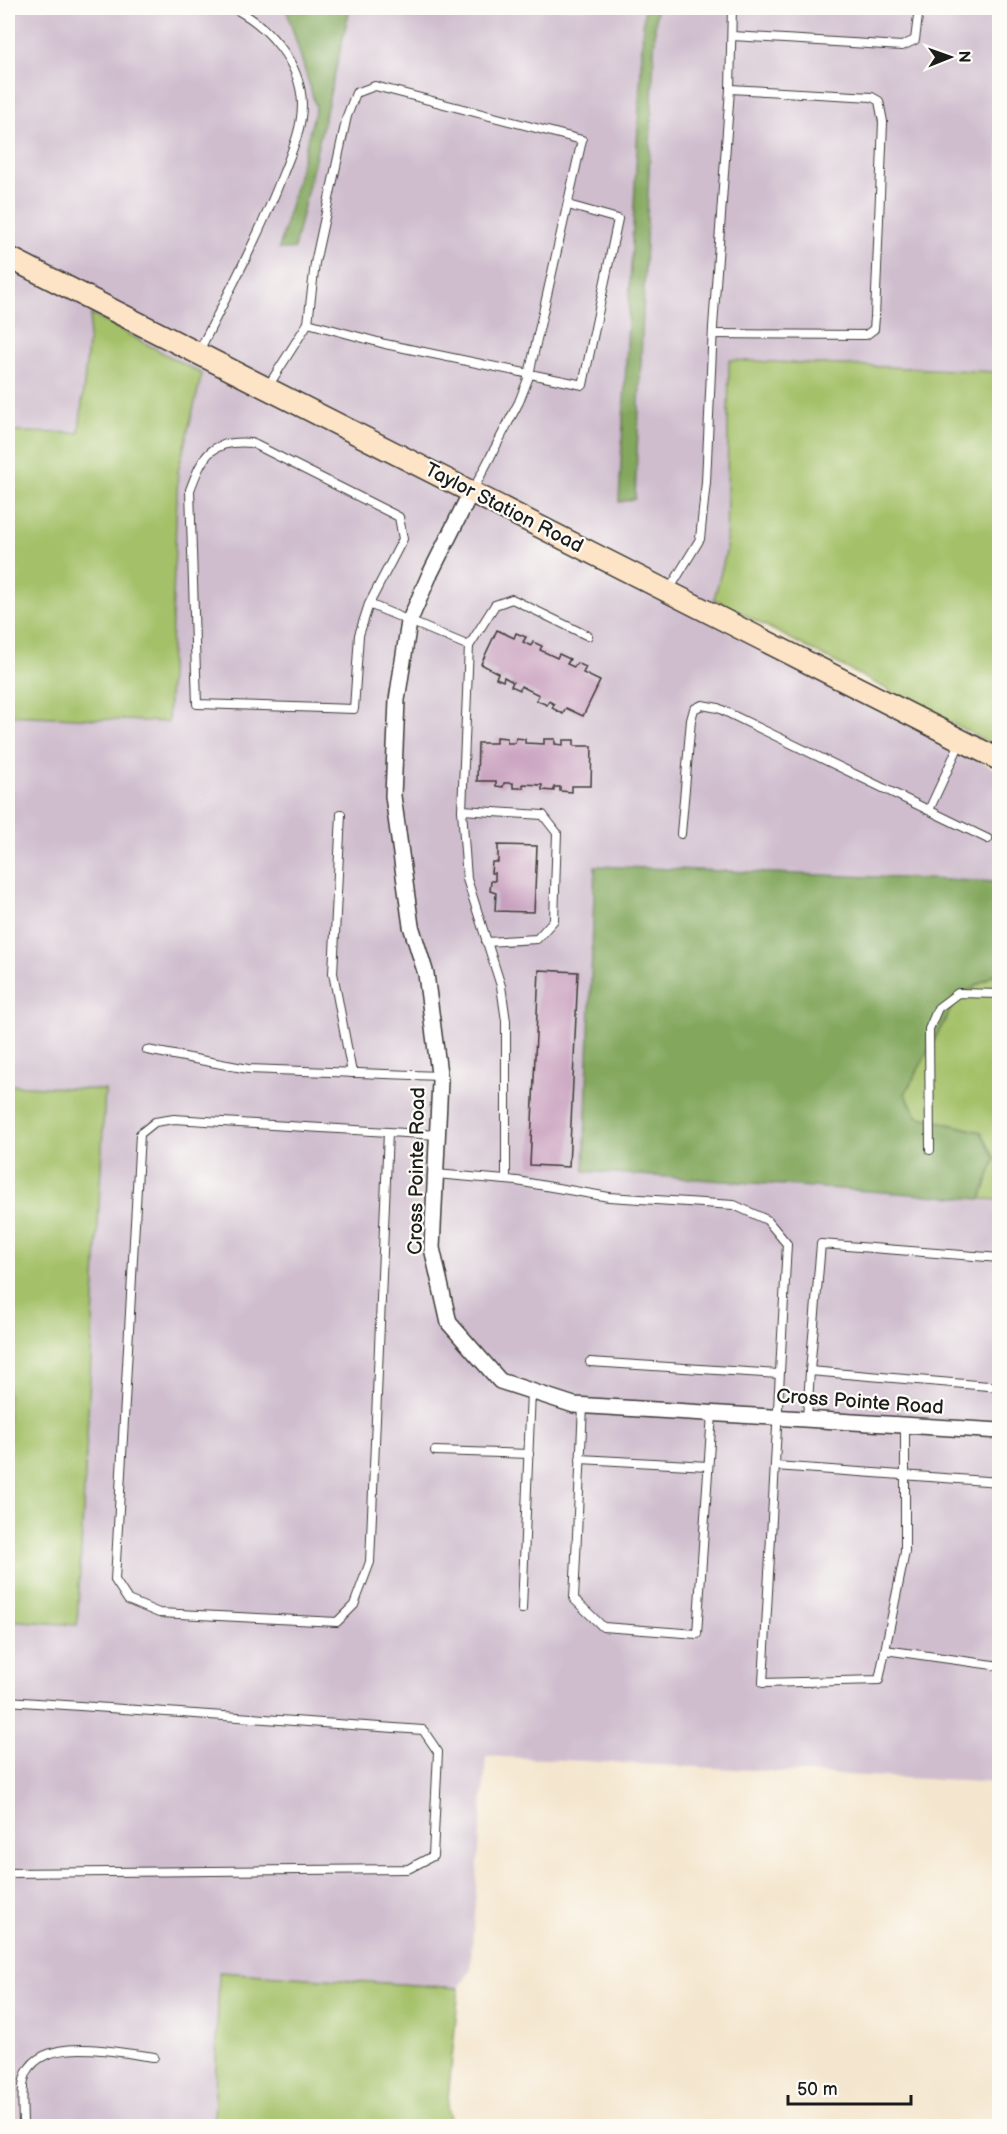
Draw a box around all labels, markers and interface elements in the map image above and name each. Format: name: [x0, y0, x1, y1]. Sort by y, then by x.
north arrow: [920, 27, 980, 87]
text: N: [954, 51, 973, 63]
street label: Taylor Station Road: [421, 458, 587, 558]
street label: Cross Pointe Road: [404, 1087, 430, 1255]
street label: Cross Pointe Road: [775, 1384, 945, 1420]
scale bar: [788, 2068, 911, 2106]
text: 50 m: [797, 2079, 838, 2100]

